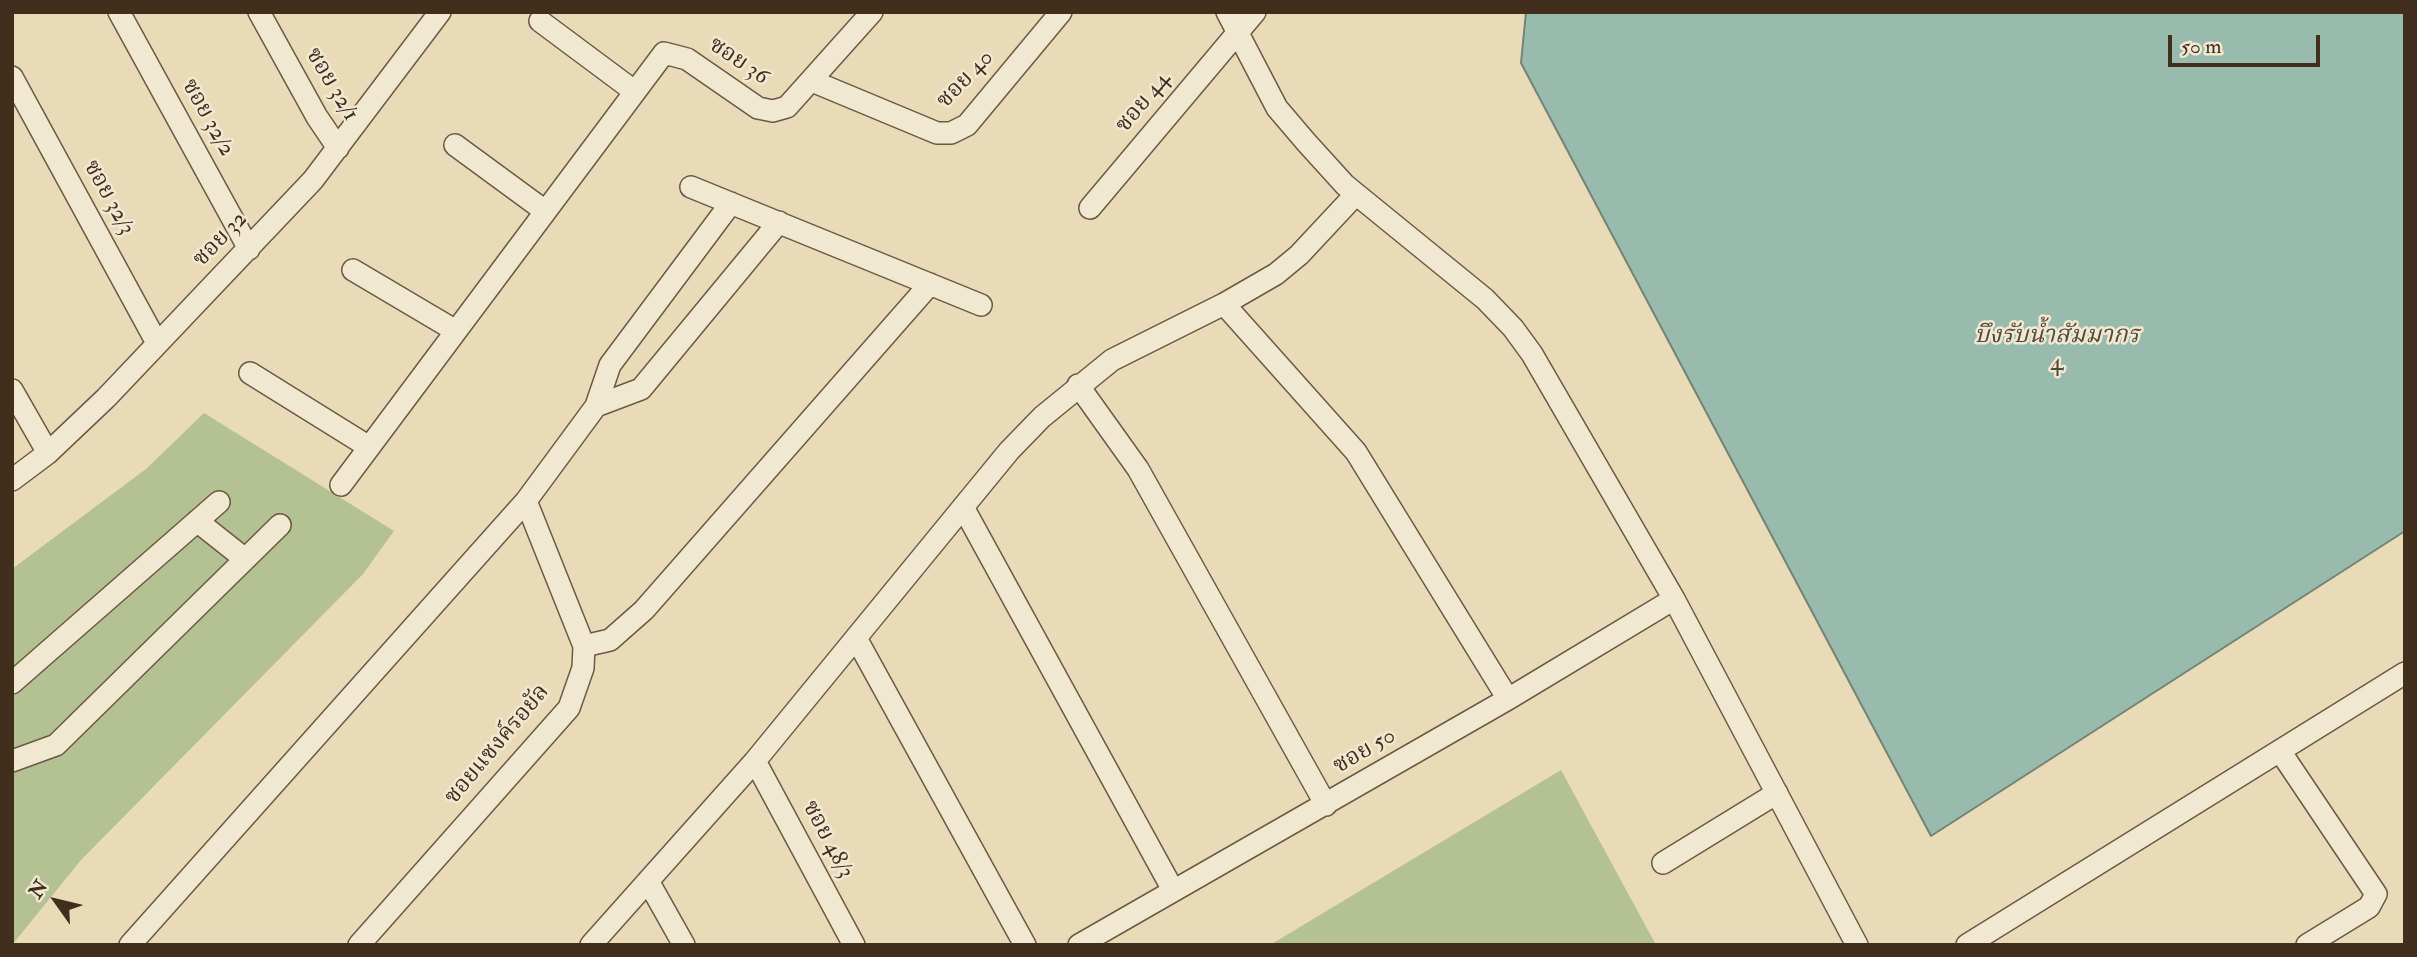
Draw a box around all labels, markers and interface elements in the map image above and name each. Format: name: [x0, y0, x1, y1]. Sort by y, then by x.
scale bar: [2172, 21, 2324, 65]
street label: ซอย 36: [703, 32, 773, 92]
text: 50 m: [2181, 33, 2222, 60]
street label: ซอย 32/1: [298, 43, 364, 127]
street label: ซอย 40: [932, 45, 1000, 115]
street label: ซอย 44: [1111, 67, 1177, 139]
street label: ซอย 32/2: [175, 75, 239, 161]
street label: ซอย 32/3: [76, 156, 140, 240]
street label: ซอย 32: [188, 207, 254, 273]
water label: บึงรับน้ำสัมมากร 4: [1974, 323, 2140, 379]
street label: ซอยแซงค์รอยัล: [440, 679, 556, 811]
street label: ซอย 50: [1329, 723, 1401, 781]
street label: ซอย 48/3: [795, 796, 859, 884]
north arrow: [21, 866, 91, 936]
text: N: [24, 875, 53, 903]

